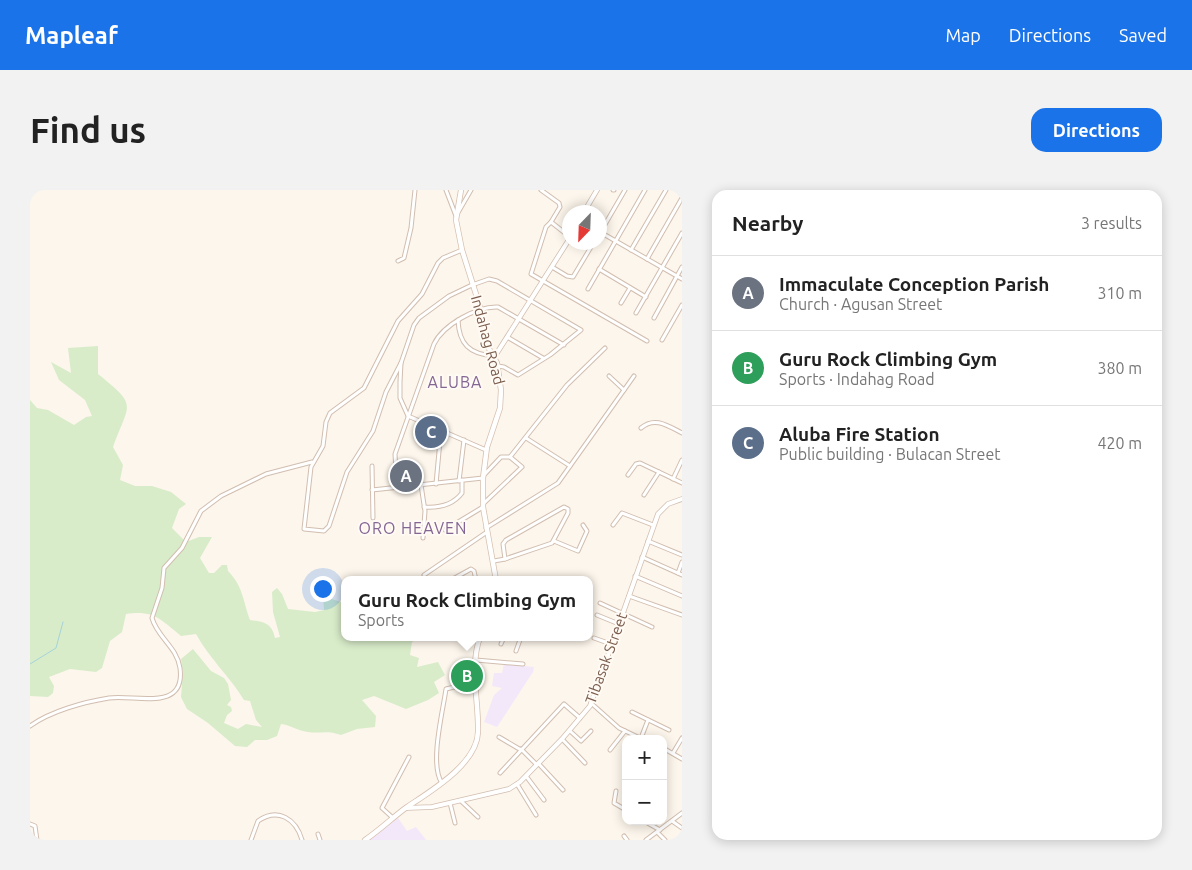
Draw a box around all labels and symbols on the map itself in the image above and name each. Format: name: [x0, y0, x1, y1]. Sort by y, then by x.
north arrow: [562, 205, 607, 250]
street label: Indahag Road: [468, 293, 508, 387]
district label: ALUBA: [428, 373, 482, 391]
pin: C: [415, 413, 447, 451]
pin: A: [390, 457, 422, 495]
district label: ORO HEAVEN: [359, 519, 467, 537]
your location: [310, 576, 336, 602]
street label: Tibasak Street: [582, 610, 630, 706]
pin: B: [451, 657, 483, 695]

